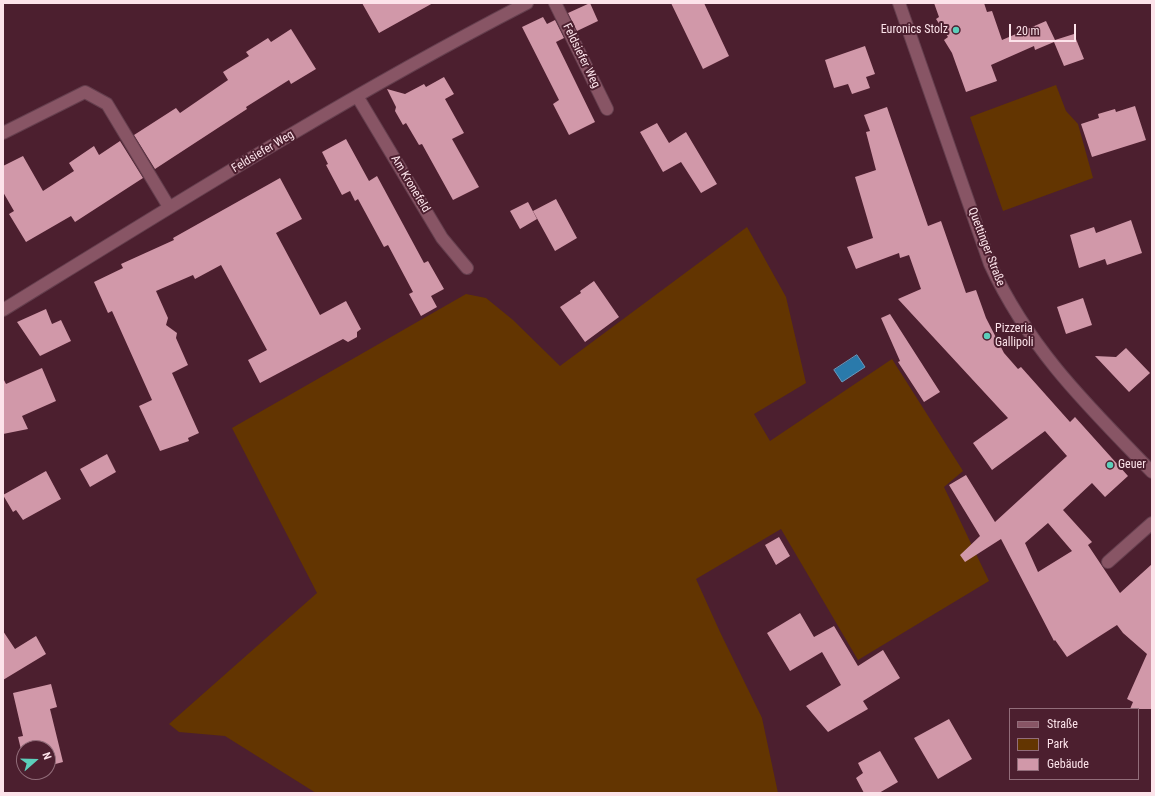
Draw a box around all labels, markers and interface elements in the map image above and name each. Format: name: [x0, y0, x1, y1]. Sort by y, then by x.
scale bar: [1011, 16, 1078, 42]
street label: Feldsiefer Weg: [559, 21, 603, 91]
place label: Euronics Stolz: [881, 23, 948, 37]
text: 20 m: [1016, 24, 1040, 38]
marker: Euronics Stolz: [951, 25, 961, 35]
street label: Feldsiefer Weg: [229, 128, 297, 176]
street label: Am Kronefeld: [387, 153, 433, 215]
street label: Quettinger Straße: [964, 206, 1008, 288]
place label: Pizzeria Gallipoli: [995, 322, 1034, 350]
marker: Pizzeria Gallipoli: [982, 331, 992, 341]
place label: Geuer: [1118, 458, 1146, 472]
marker: Geuer: [1105, 460, 1115, 470]
legend: [1009, 708, 1139, 780]
text: Straße: [1047, 717, 1078, 731]
text: Park: [1047, 737, 1068, 751]
north arrow: [16, 740, 56, 780]
text: N: [40, 751, 54, 761]
text: Gebäude: [1047, 757, 1089, 771]

